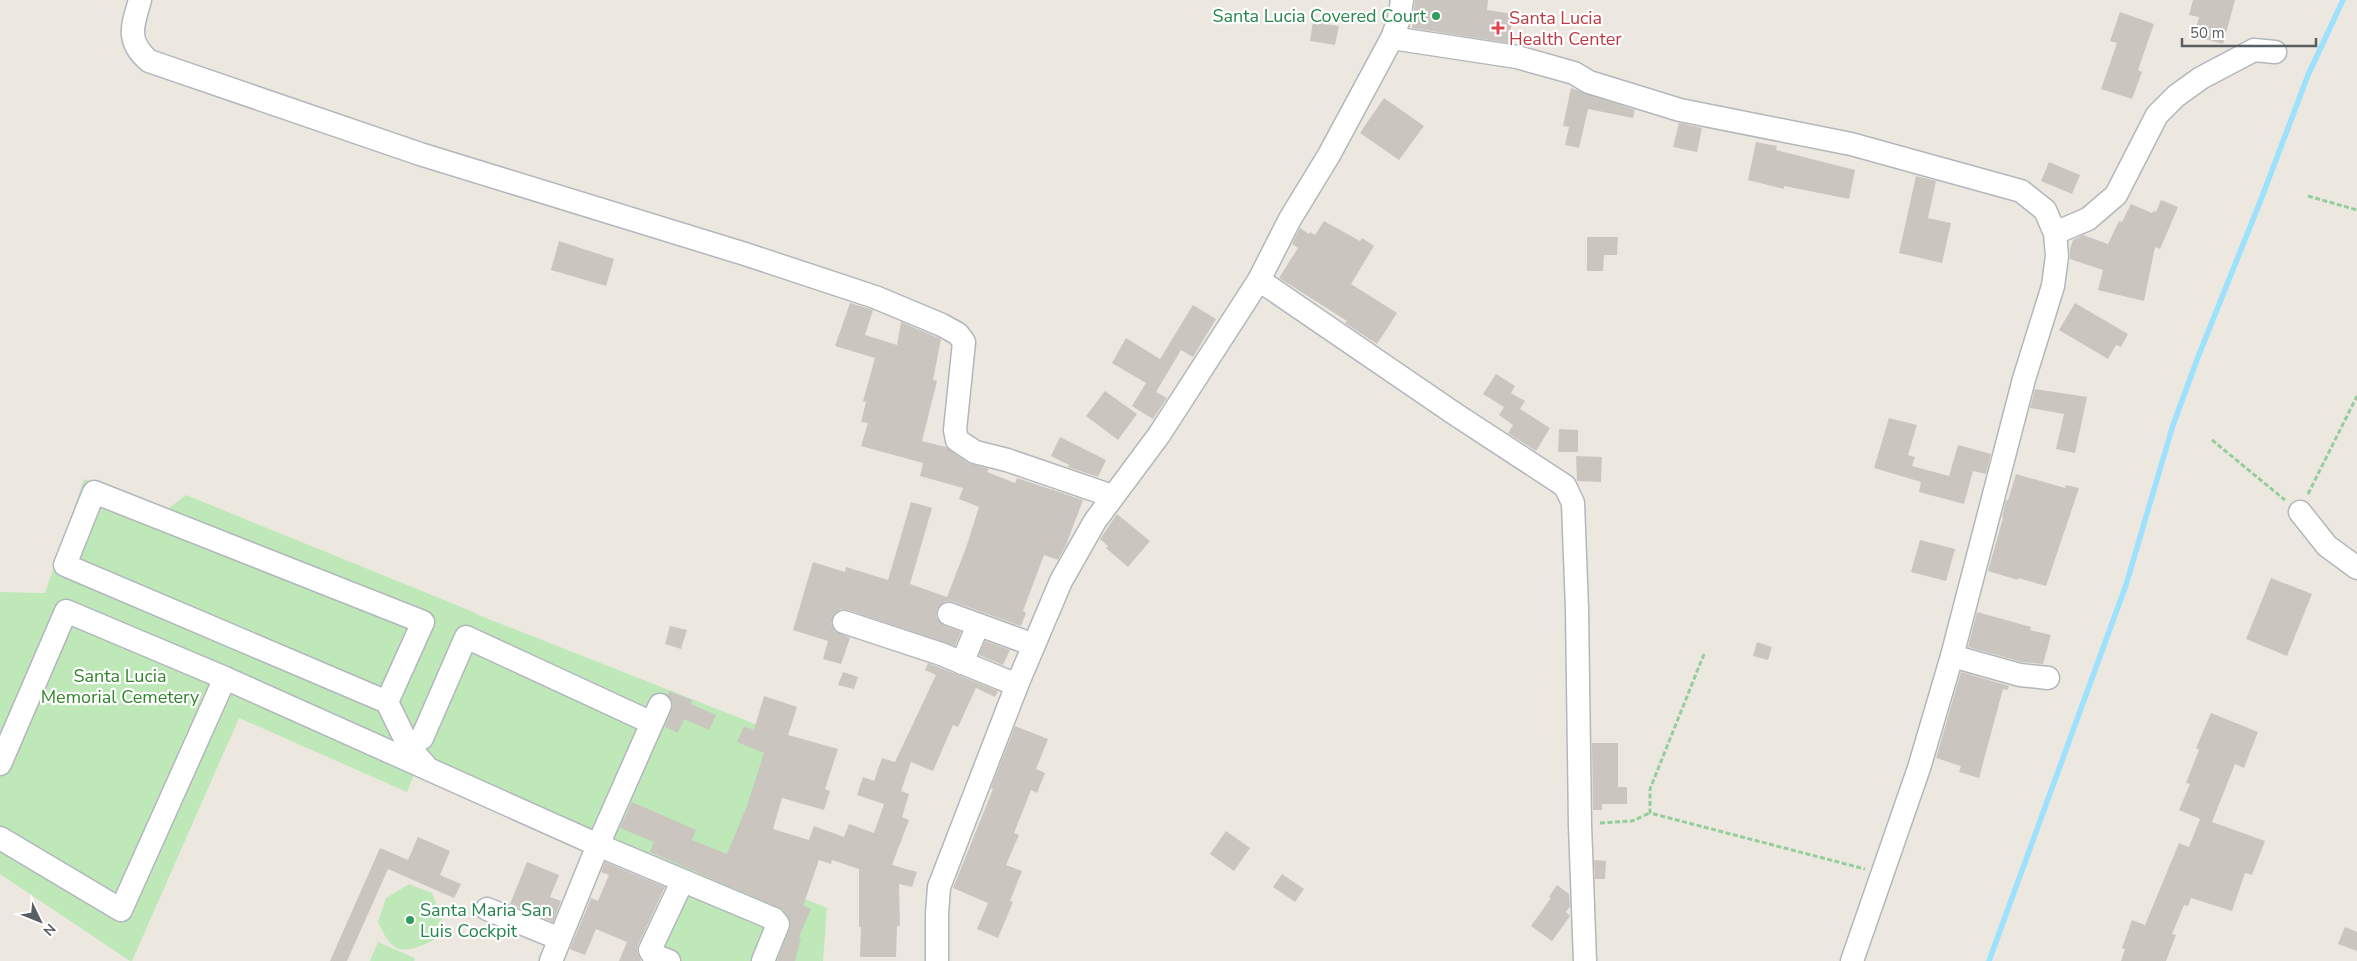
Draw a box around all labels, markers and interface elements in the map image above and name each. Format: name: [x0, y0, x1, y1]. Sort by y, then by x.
place label: Santa Lucia Covered Court: [1212, 4, 1427, 28]
place label: Santa Lucia Health Center: [1509, 6, 1622, 51]
marker: Santa Lucia Covered Court: [1430, 10, 1442, 22]
scale bar: [2182, 15, 2316, 47]
marker: Santa Lucia Health Center: [1491, 21, 1505, 35]
text: 50 m: [2190, 23, 2225, 43]
park label: Santa Lucia Memorial Cemetery: [41, 664, 200, 709]
north arrow: [15, 896, 65, 946]
place label: Santa Maria San Luis Cockpit: [420, 898, 552, 943]
marker: Santa Maria San Luis Cockpit: [404, 914, 416, 926]
text: N: [39, 919, 60, 940]

